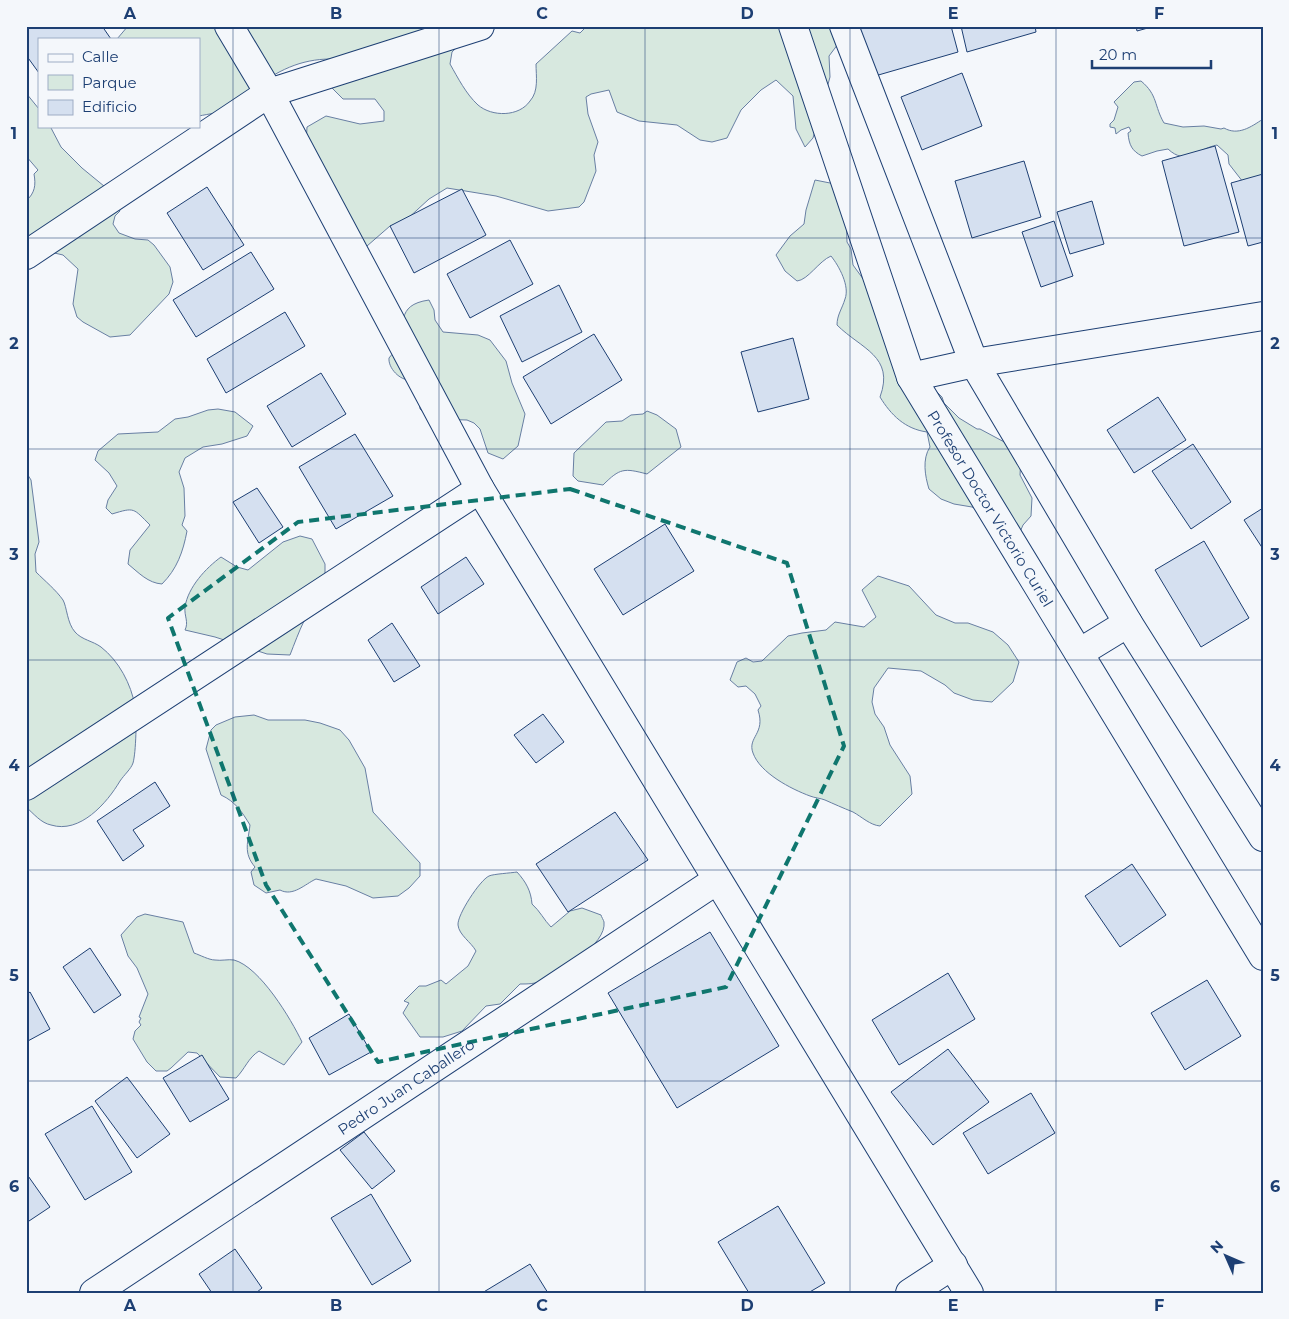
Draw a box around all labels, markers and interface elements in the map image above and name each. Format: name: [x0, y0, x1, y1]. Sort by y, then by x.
text: A: [123, 4, 137, 23]
text: B: [330, 4, 342, 23]
text: C: [536, 4, 548, 23]
text: D: [740, 4, 754, 23]
text: E: [948, 4, 958, 23]
text: F: [1154, 4, 1164, 23]
legend: [38, 38, 200, 128]
scale bar: [1092, 38, 1210, 70]
text: 20 m: [1099, 45, 1137, 64]
text: Calle: [82, 47, 119, 66]
text: Parque: [82, 73, 137, 92]
text: Edificio: [82, 97, 137, 116]
text: 1: [11, 124, 17, 143]
text: 1: [1272, 124, 1278, 143]
text: 2: [9, 334, 19, 353]
text: 2: [1270, 334, 1280, 353]
street label: Profesor Doctor Victorio Curiel: [924, 407, 1058, 610]
text: 3: [8, 545, 19, 564]
text: 3: [1269, 545, 1280, 564]
text: 4: [8, 756, 20, 775]
text: 4: [1269, 756, 1281, 775]
text: 5: [9, 966, 19, 985]
text: 5: [1270, 966, 1280, 985]
street label: Pedro Juan Caballero: [334, 1034, 478, 1139]
text: 6: [9, 1177, 19, 1196]
text: 6: [1270, 1177, 1280, 1196]
north arrow: [1202, 1232, 1252, 1282]
text: N: [1206, 1236, 1227, 1257]
text: A: [123, 1296, 137, 1315]
text: B: [330, 1296, 342, 1315]
text: C: [536, 1296, 548, 1315]
text: D: [740, 1296, 754, 1315]
text: E: [948, 1296, 958, 1315]
text: F: [1154, 1296, 1164, 1315]

